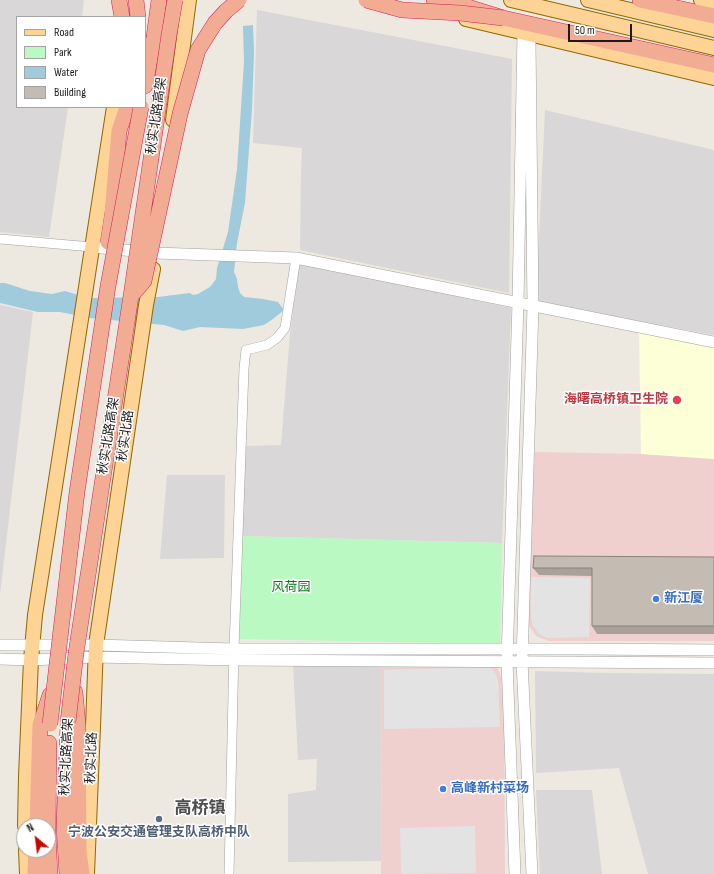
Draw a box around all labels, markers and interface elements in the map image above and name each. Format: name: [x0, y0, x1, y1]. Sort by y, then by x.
legend: [16, 16, 146, 108]
scale bar: [570, 16, 634, 42]
text: 50 m: [575, 23, 595, 38]
text: Road: [54, 25, 74, 40]
text: Park: [54, 45, 72, 60]
text: Water: [54, 65, 78, 80]
street label: 秋实北路高架: [144, 76, 170, 156]
text: Building: [54, 85, 86, 100]
place label: 海曙高桥镇卫生院: [564, 392, 668, 408]
marker: 海曙高桥镇卫生院: [671, 394, 683, 406]
street label: 秋实北路高架: [95, 396, 123, 476]
street label: 秋实北路: [115, 409, 137, 463]
park label: 风荷园: [272, 580, 310, 596]
place label: 新江厦: [664, 591, 703, 607]
marker: 新江厦: [651, 594, 661, 604]
street label: 秋实北路高架: [57, 718, 77, 796]
street label: 秋实北路: [83, 732, 101, 784]
place label: 高峰新村菜场: [451, 781, 529, 797]
marker: 高峰新村菜场: [438, 784, 448, 794]
district label: 高桥镇: [175, 799, 225, 819]
marker: 宁波公安交通管理支队高桥中队: [154, 814, 164, 824]
north arrow: [16, 818, 56, 858]
text: N: [25, 821, 36, 835]
place label: 宁波公安交通管理支队高桥中队: [68, 825, 250, 841]

